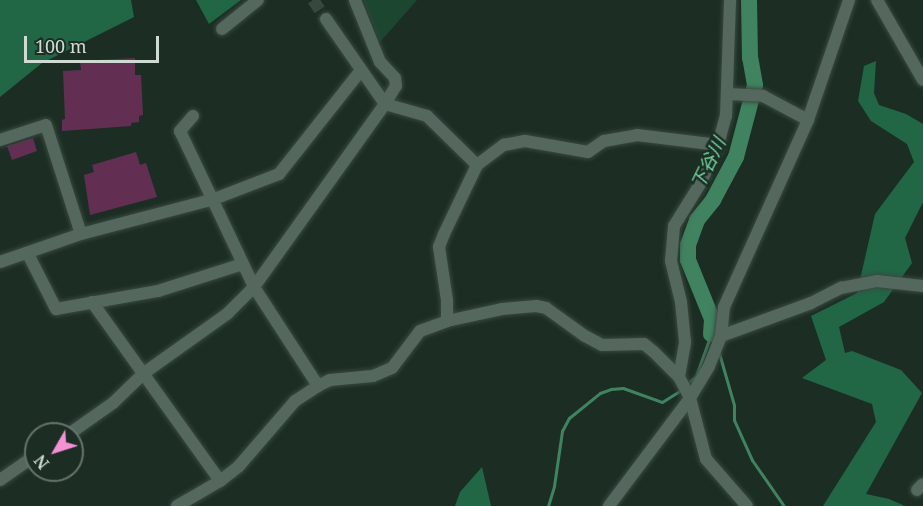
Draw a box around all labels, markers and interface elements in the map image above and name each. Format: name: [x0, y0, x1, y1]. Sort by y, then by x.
scale bar: [27, 24, 162, 62]
text: 100 m: [35, 34, 87, 58]
water label: 下谷川: [686, 134, 730, 192]
north arrow: [24, 422, 84, 482]
text: N: [29, 450, 54, 474]

